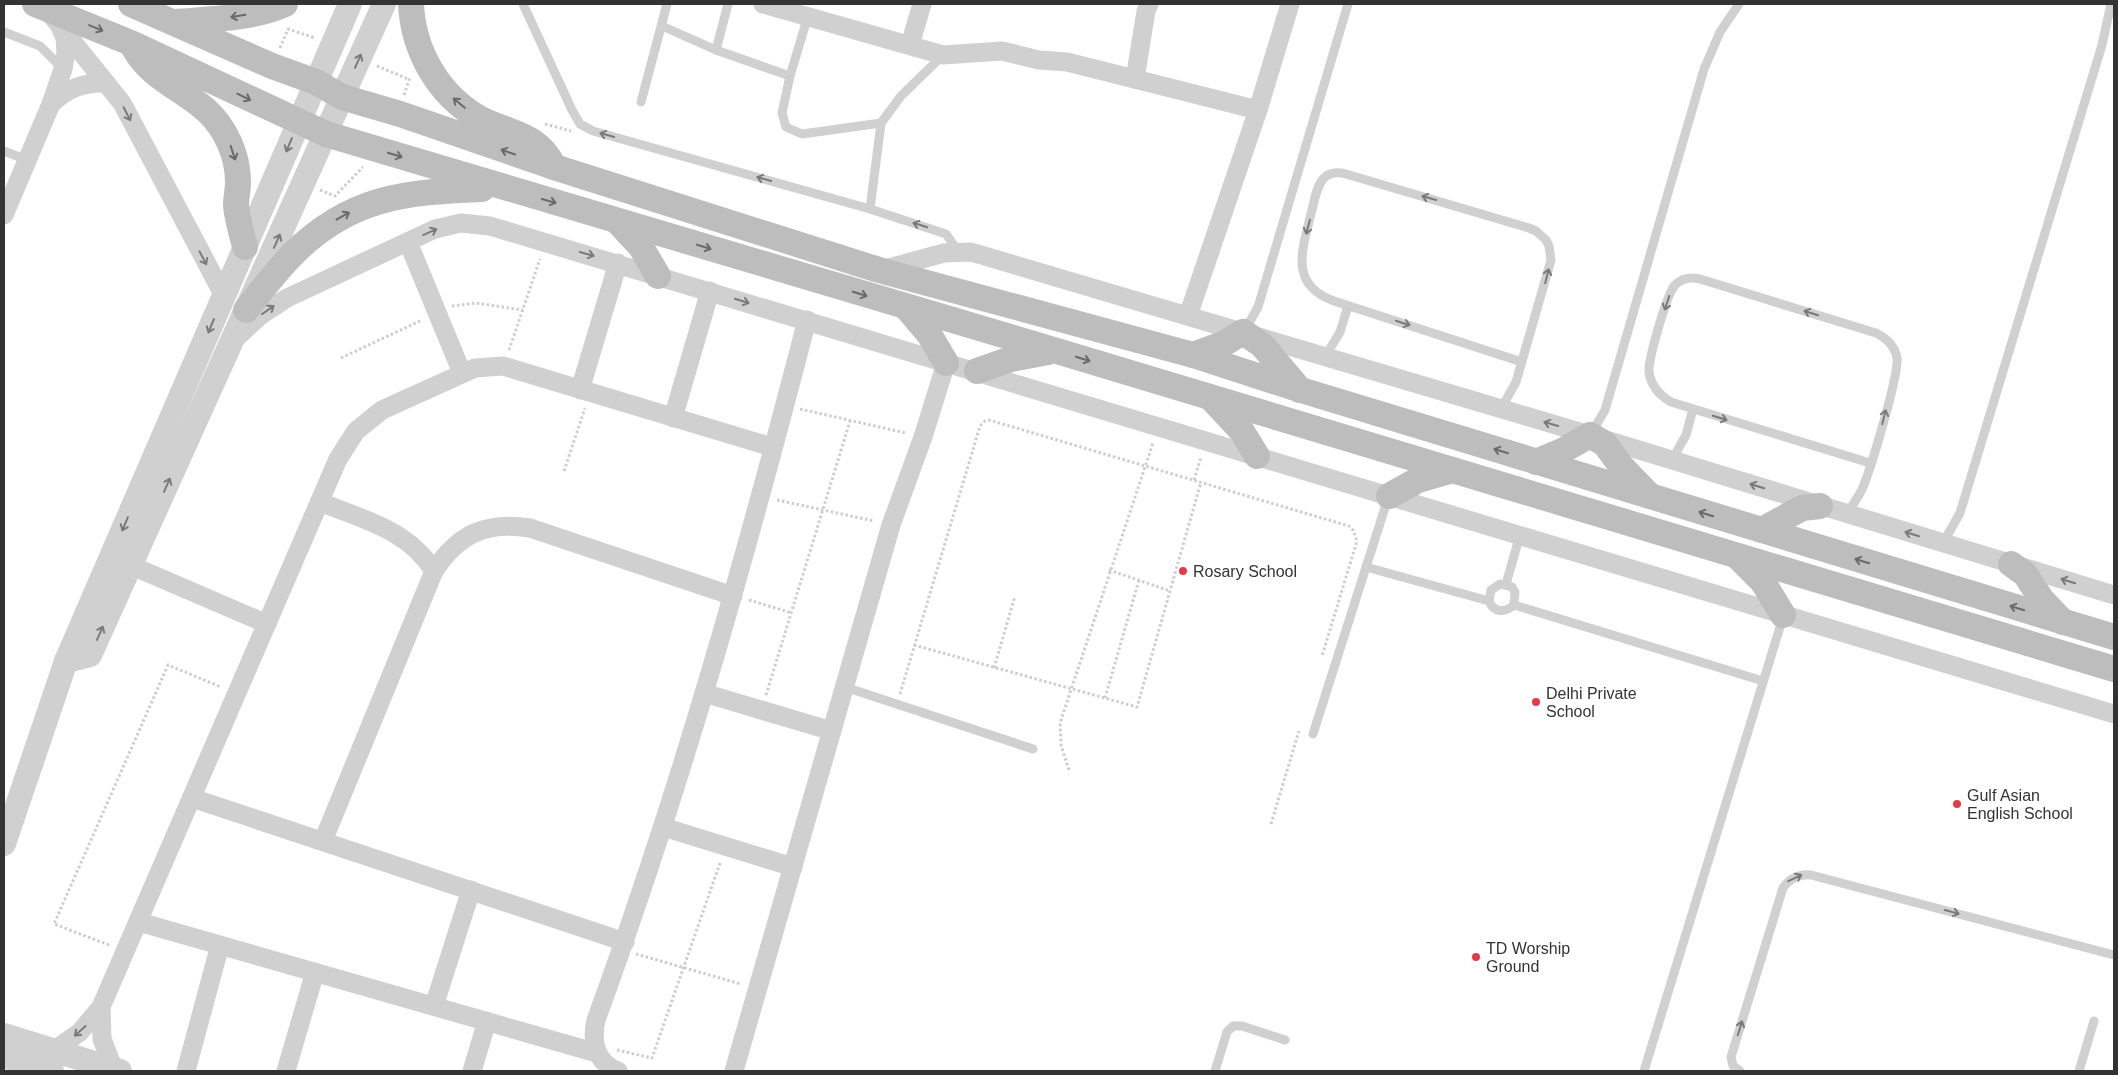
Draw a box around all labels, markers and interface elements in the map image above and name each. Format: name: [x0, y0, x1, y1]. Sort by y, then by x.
one-way arrow: [230, 11, 246, 21]
one-way arrow: [88, 24, 103, 34]
one-way arrow: [354, 54, 364, 69]
one-way arrow: [236, 92, 251, 102]
one-way arrow: [452, 97, 465, 109]
one-way arrow: [122, 107, 132, 122]
one-way arrow: [600, 130, 616, 140]
one-way arrow: [284, 137, 294, 152]
one-way arrow: [229, 145, 238, 160]
one-way arrow: [500, 146, 516, 156]
one-way arrow: [386, 151, 402, 161]
one-way arrow: [756, 174, 772, 183]
one-way arrow: [1422, 193, 1438, 203]
one-way arrow: [540, 197, 556, 207]
one-way arrow: [336, 211, 351, 221]
one-way arrow: [1303, 219, 1312, 235]
one-way arrow: [912, 220, 928, 229]
one-way arrow: [422, 226, 437, 236]
one-way arrow: [273, 234, 282, 249]
one-way arrow: [696, 243, 712, 253]
one-way arrow: [199, 250, 208, 265]
one-way arrow: [578, 250, 594, 260]
one-way arrow: [1543, 268, 1552, 284]
one-way arrow: [852, 289, 868, 299]
one-way arrow: [1662, 294, 1671, 310]
one-way arrow: [734, 296, 750, 306]
one-way arrow: [261, 305, 275, 315]
one-way arrow: [1803, 307, 1819, 317]
one-way arrow: [205, 318, 215, 333]
one-way arrow: [1395, 319, 1411, 329]
one-way arrow: [1075, 355, 1091, 365]
one-way arrow: [1880, 409, 1889, 425]
one-way arrow: [1712, 413, 1728, 423]
one-way arrow: [1543, 418, 1559, 428]
one-way arrow: [1493, 446, 1509, 456]
one-way arrow: [162, 478, 172, 493]
one-way arrow: [1749, 481, 1765, 491]
one-way arrow: [1699, 508, 1715, 518]
one-way arrow: [120, 516, 130, 531]
one-way arrow: [1904, 528, 1920, 538]
one-way arrow: [1854, 555, 1870, 565]
place label: Rosary School: [1193, 563, 1297, 580]
marker: Rosary School: [1177, 565, 1189, 577]
one-way arrow: [2060, 576, 2076, 585]
one-way arrow: [2010, 603, 2026, 613]
one-way arrow: [95, 626, 105, 641]
place label: Delhi Private School: [1546, 685, 1637, 720]
marker: Delhi Private School: [1530, 696, 1542, 708]
place label: Gulf Asian English School: [1967, 787, 2073, 822]
marker: Gulf Asian English School: [1951, 798, 1963, 810]
one-way arrow: [1788, 873, 1803, 883]
one-way arrow: [1943, 908, 1959, 917]
place label: TD Worship Ground: [1486, 940, 1570, 975]
marker: TD Worship Ground: [1470, 951, 1482, 963]
one-way arrow: [1735, 1020, 1745, 1036]
one-way arrow: [73, 1026, 86, 1037]

